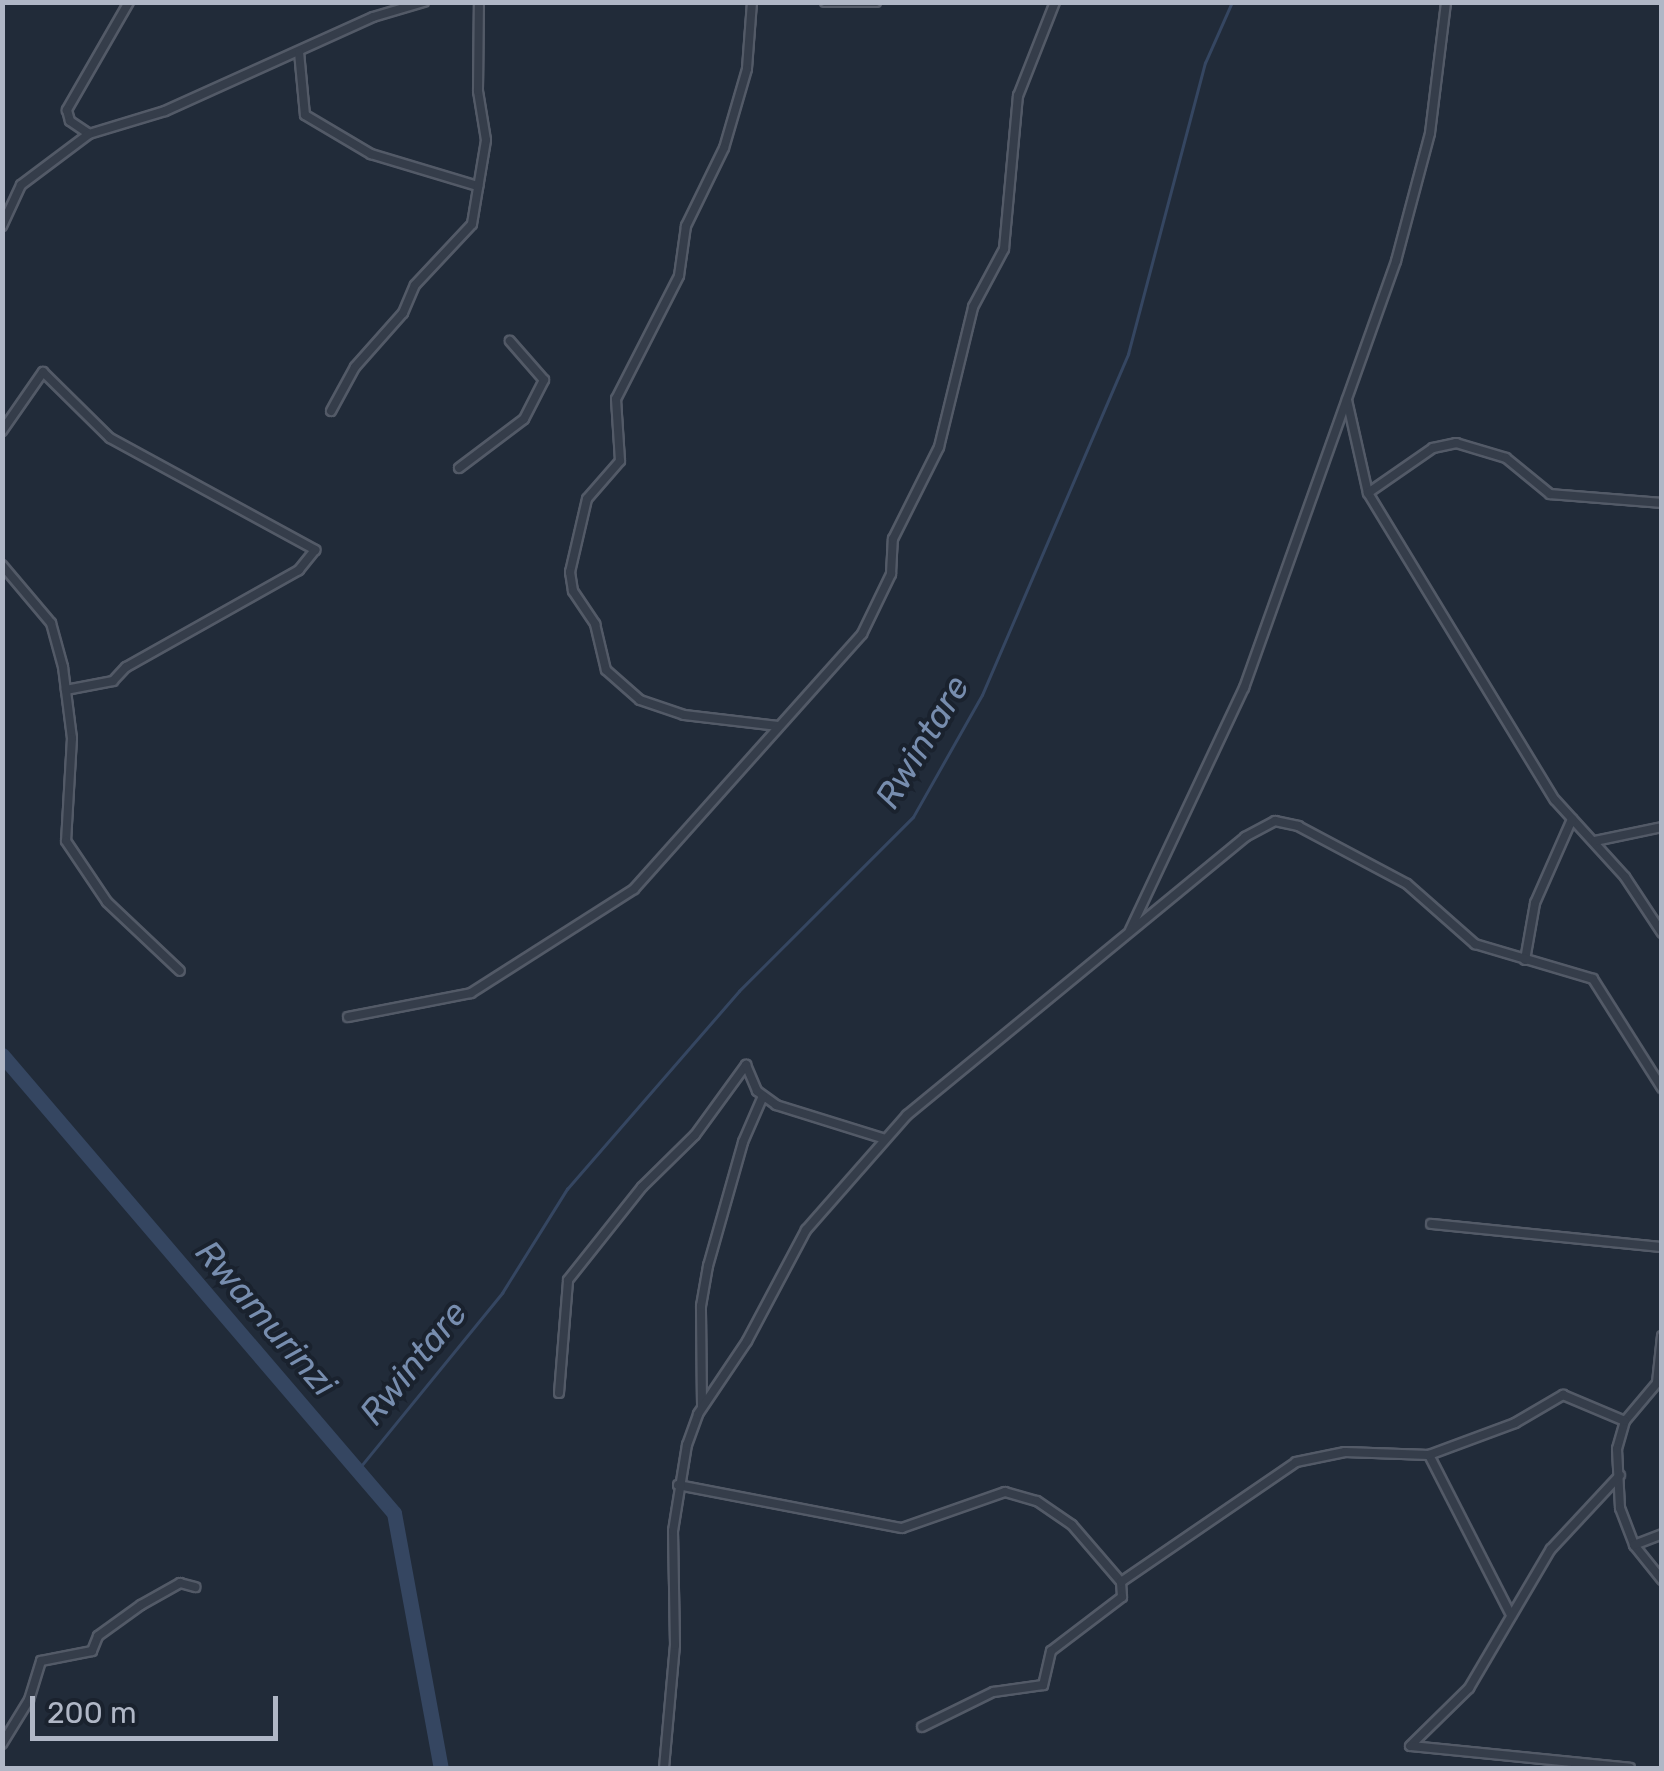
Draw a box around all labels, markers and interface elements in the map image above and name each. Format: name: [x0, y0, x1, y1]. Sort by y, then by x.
water label: Rwintare: [866, 668, 978, 816]
water label: Rwamurinzi: [187, 1231, 345, 1405]
water label: Rwintare: [350, 1293, 476, 1433]
scale bar: [35, 1676, 282, 1738]
text: 200 m: [47, 1695, 137, 1731]

